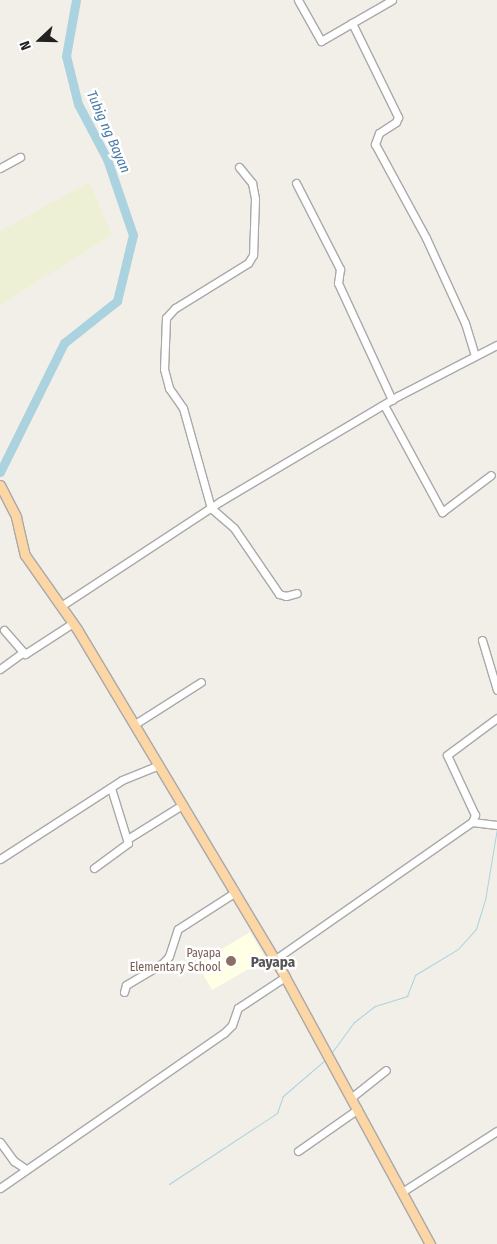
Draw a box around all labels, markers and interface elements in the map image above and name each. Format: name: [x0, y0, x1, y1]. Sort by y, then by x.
north arrow: [15, 15, 65, 65]
text: N: [16, 39, 35, 53]
water label: Tubig ng Bayan: [82, 88, 134, 176]
place label: Payapa Elementary School: [130, 947, 221, 975]
district label: Payapa: [251, 954, 295, 972]
marker: Payapa Elementary School: [225, 955, 237, 967]

